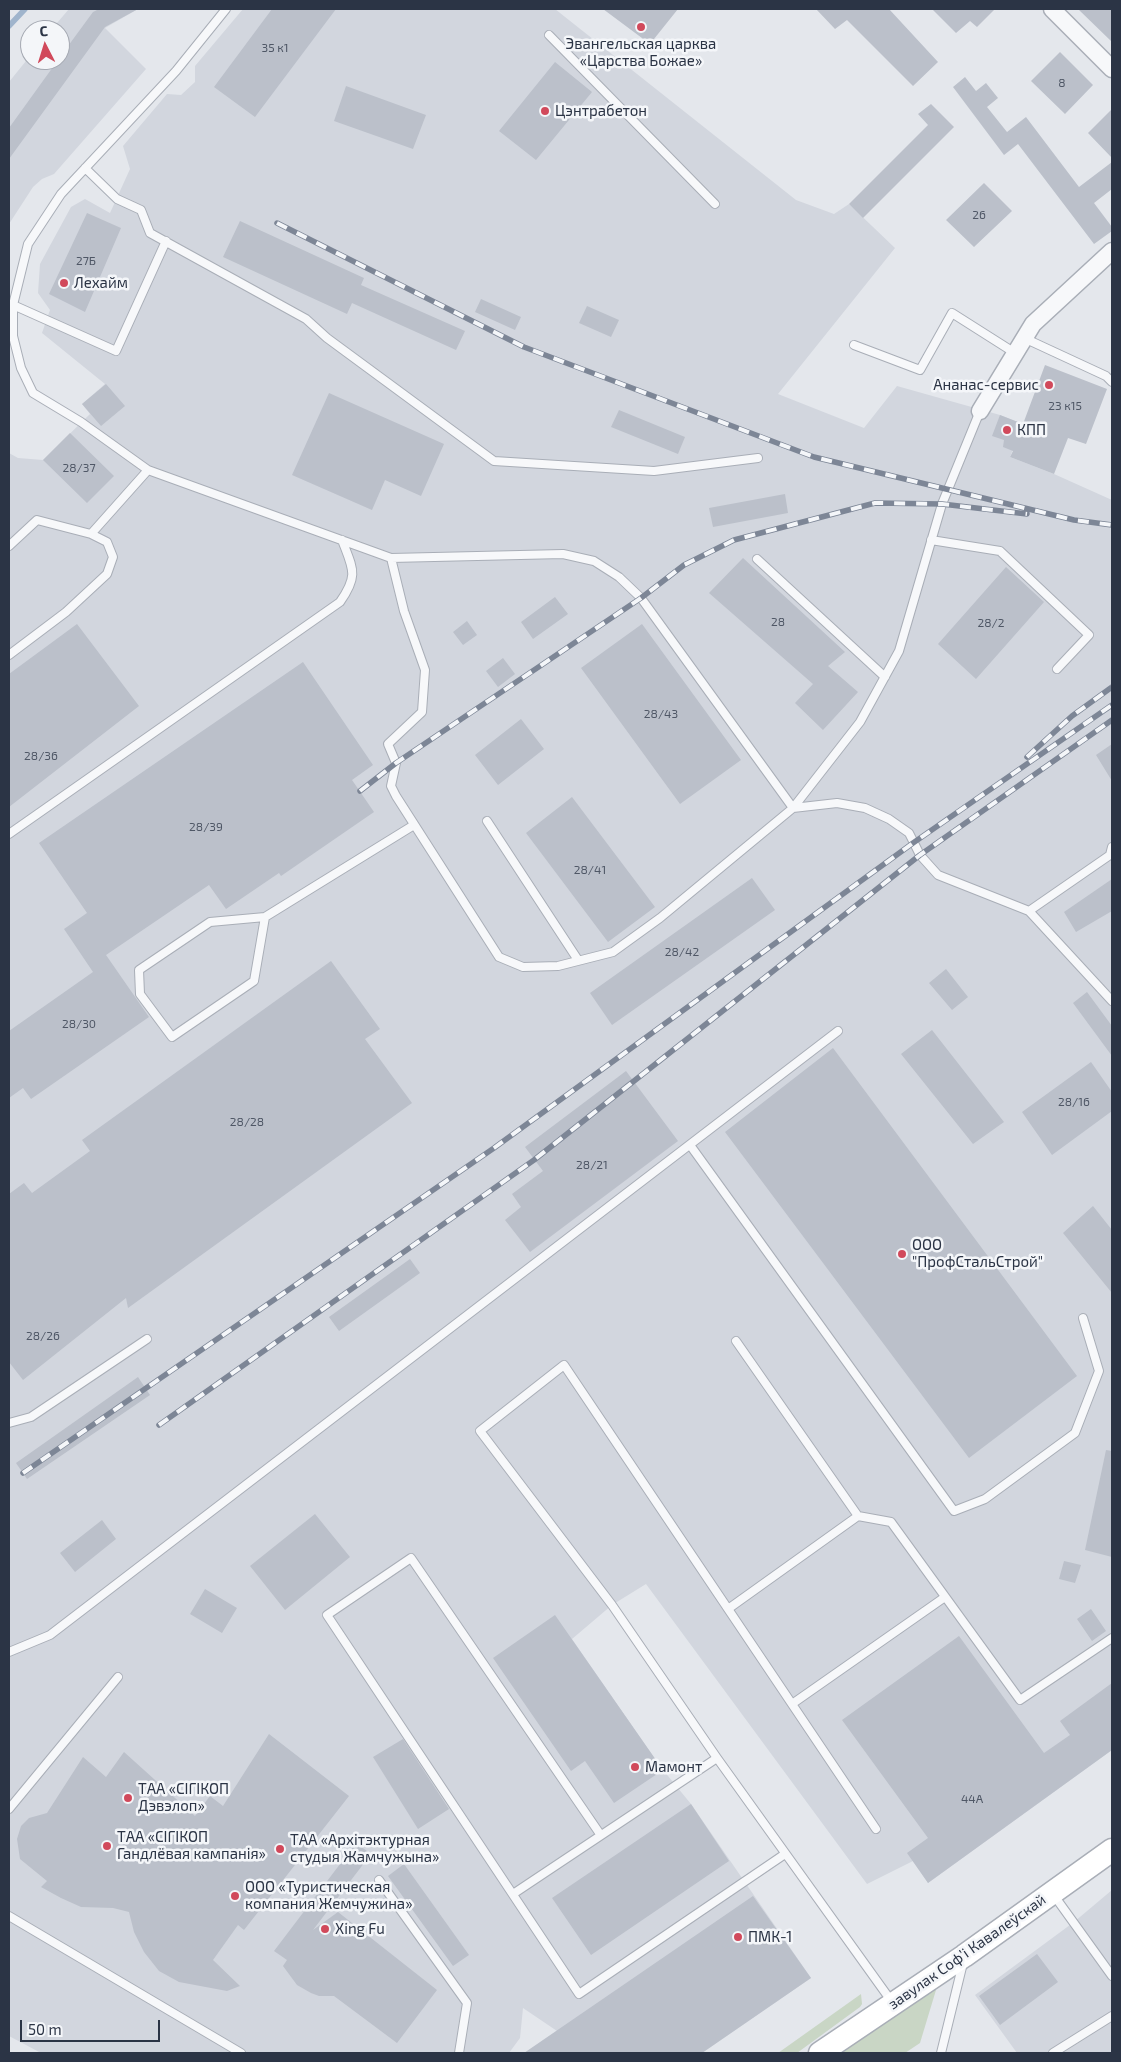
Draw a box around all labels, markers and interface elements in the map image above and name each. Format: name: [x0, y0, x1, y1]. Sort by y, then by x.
north arrow: [20, 20, 70, 70]
marker: Эвангельская царква «Царства Божае»: [635, 21, 647, 33]
text: С: [39, 22, 49, 39]
place label: Эвангельская царква «Царства Божае»: [566, 35, 716, 70]
house number: 35 к1: [262, 41, 288, 55]
house number: 8: [1058, 76, 1066, 90]
place label: Цэнтрабетон: [555, 102, 647, 120]
marker: Цэнтрабетон: [539, 105, 551, 117]
house number: 26: [972, 208, 986, 222]
house number: 27Б: [76, 254, 96, 268]
place label: Лехайм: [74, 274, 128, 292]
marker: Лехайм: [58, 277, 70, 289]
place label: Ананас-сервис: [933, 376, 1039, 394]
marker: Ананас-сервис: [1043, 379, 1055, 391]
house number: 23 к15: [1048, 399, 1082, 413]
place label: КПП: [1017, 421, 1046, 439]
marker: КПП: [1001, 424, 1013, 436]
house number: 28/37: [62, 461, 96, 475]
house number: 28: [771, 615, 785, 629]
house number: 28/2: [978, 616, 1004, 630]
house number: 28/43: [644, 707, 678, 721]
house number: 28/36: [24, 749, 58, 763]
house number: 28/39: [189, 820, 223, 834]
house number: 28/41: [574, 863, 606, 877]
house number: 28/42: [665, 945, 699, 959]
house number: 28/30: [62, 1017, 96, 1031]
house number: 28/16: [1058, 1095, 1090, 1109]
house number: 28/28: [230, 1115, 264, 1129]
house number: 28/21: [576, 1158, 608, 1172]
place label: ООО "ПрофСтальСтрой": [912, 1236, 1043, 1271]
marker: ООО "ПрофСтальСтрой": [896, 1248, 908, 1260]
house number: 28/26: [26, 1329, 60, 1343]
place label: Мамонт: [645, 1758, 702, 1776]
marker: Мамонт: [629, 1761, 641, 1773]
place label: ТАА «СІГІКОП Дэвэлоп»: [138, 1780, 229, 1815]
marker: ТАА «СІГІКОП Дэвэлоп»: [122, 1792, 134, 1804]
house number: 44А: [961, 1792, 983, 1806]
place label: ТАА «СІГІКОП Гандлёвая кампанія»: [117, 1828, 266, 1863]
place label: ТАА «Архітэктурная студыя Жамчужына»: [290, 1831, 439, 1866]
marker: ТАА «СІГІКОП Гандлёвая кампанія»: [101, 1840, 113, 1852]
marker: ТАА «Архітэктурная студыя Жамчужына»: [274, 1843, 286, 1855]
place label: ООО «Туристическая компания Жемчужина»: [245, 1878, 412, 1913]
marker: ООО «Туристическая компания Жемчужина»: [229, 1890, 241, 1902]
street label: завулак Софʼі Кавалеўскай: [885, 1891, 1049, 2013]
place label: Xing Fu: [335, 1920, 385, 1938]
marker: Xing Fu: [319, 1923, 331, 1935]
place label: ПМК-1: [748, 1928, 792, 1946]
marker: ПМК-1: [732, 1931, 744, 1943]
scale bar: [22, 2010, 162, 2042]
text: 50 m: [28, 2020, 62, 2038]

